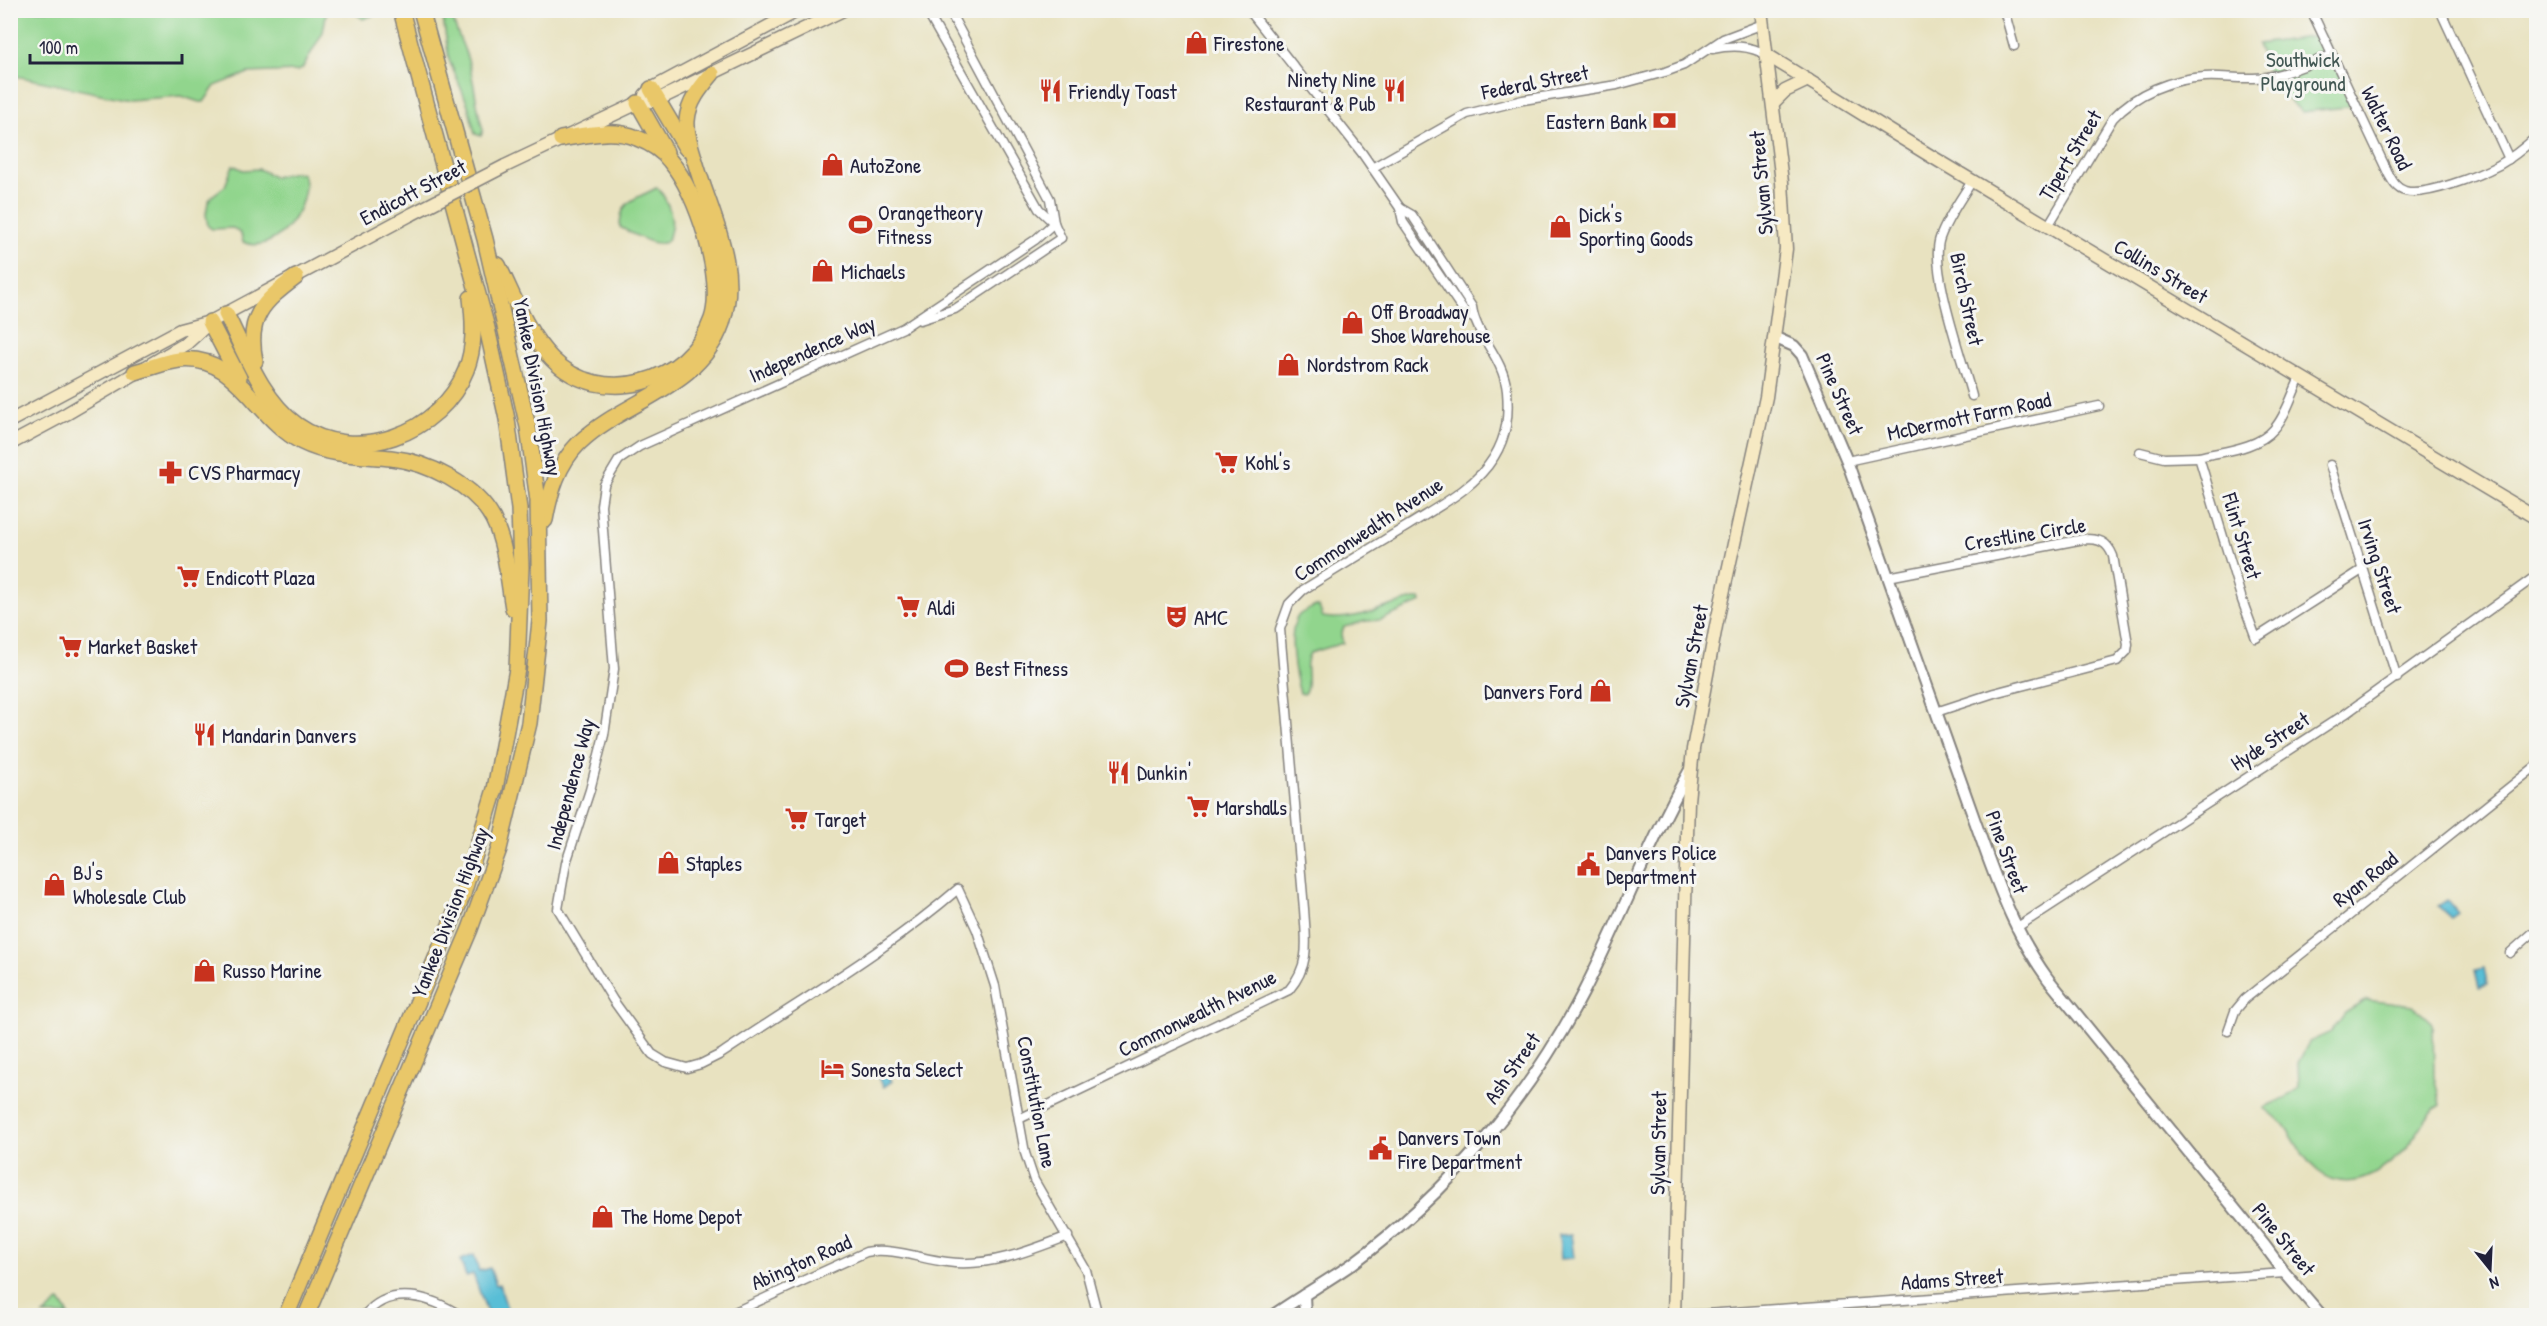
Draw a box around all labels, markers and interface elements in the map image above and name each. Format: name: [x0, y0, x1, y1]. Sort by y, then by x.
scale bar: [30, 27, 182, 65]
place label: Firestone: [1213, 29, 1285, 58]
shop icon: Firestone: [1183, 30, 1209, 56]
text: 100 m: [39, 35, 78, 60]
park label: Southwick Playground: [2261, 45, 2345, 98]
street label: Federal Street: [1478, 57, 1592, 107]
place label: Ninety Nine Restaurant & Pub: [1245, 65, 1376, 118]
place label: Friendly Toast: [1068, 77, 1178, 106]
restaurant icon: Friendly Toast: [1038, 78, 1064, 104]
restaurant icon: Ninety Nine Restaurant & Pub: [1381, 78, 1407, 104]
street label: Walter Road: [2354, 81, 2420, 175]
street label: Tipert Street: [2032, 104, 2109, 206]
place label: Eastern Bank: [1546, 107, 1647, 136]
bank icon: Eastern Bank: [1652, 108, 1678, 134]
street label: Sylvan Street: [1742, 129, 1780, 236]
place label: AutoZone: [850, 151, 921, 180]
street label: Endicott Street: [355, 152, 472, 232]
shop icon: AutoZone: [819, 152, 845, 178]
place label: Orangetheory Fitness: [877, 198, 983, 251]
place label: Dick's Sporting Goods: [1579, 200, 1693, 253]
sports icon: Orangetheory Fitness: [847, 211, 873, 237]
shop icon: Dick's Sporting Goods: [1548, 213, 1574, 239]
street label: Collins Street: [2109, 232, 2214, 311]
street label: Birch Street: [1943, 250, 1991, 349]
place label: Michaels: [841, 257, 905, 286]
shop icon: Michaels: [810, 258, 836, 284]
street label: Yankee Division Highway: [507, 296, 569, 478]
place label: Off Broadway Shoe Warehouse: [1371, 297, 1491, 350]
street label: Independence Way: [744, 308, 880, 390]
shop icon: Off Broadway Shoe Warehouse: [1340, 310, 1366, 336]
street label: Pine Street: [1809, 349, 1871, 440]
place label: Nordstrom Rack: [1307, 350, 1429, 379]
shop icon: Nordstrom Rack: [1276, 351, 1302, 377]
street label: McDermott Farm Road: [1884, 384, 2054, 448]
place label: Kohl's: [1245, 448, 1290, 477]
supermarket icon: Kohl's: [1214, 449, 1240, 475]
place label: CVS Pharmacy: [188, 458, 301, 487]
pharmacy icon: CVS Pharmacy: [157, 459, 183, 485]
street label: Commonwealth Avenue: [1288, 470, 1448, 588]
street label: Flint Street: [2215, 488, 2269, 583]
street label: Crestline Circle: [1962, 510, 2088, 558]
street label: Irving Street: [2351, 515, 2409, 618]
place label: Endicott Plaza: [206, 563, 315, 592]
supermarket icon: Endicott Plaza: [175, 564, 201, 590]
place label: Aldi: [927, 593, 956, 622]
supermarket icon: Aldi: [896, 594, 922, 620]
street label: Sylvan Street: [1667, 601, 1715, 710]
place label: AMC: [1194, 603, 1228, 632]
theatre icon: AMC: [1163, 604, 1189, 630]
place label: Market Basket: [88, 632, 198, 661]
supermarket icon: Market Basket: [57, 633, 83, 659]
place label: Best Fitness: [975, 654, 1068, 683]
sports icon: Best Fitness: [944, 655, 970, 681]
place label: Danvers Ford: [1484, 677, 1582, 706]
shop icon: Danvers Ford: [1587, 678, 1613, 704]
street label: Hyde Street: [2225, 704, 2316, 777]
street label: Independence Way: [538, 715, 602, 853]
place label: Mandarin Danvers: [222, 721, 356, 750]
restaurant icon: Mandarin Danvers: [191, 722, 217, 748]
place label: Dunkin': [1137, 758, 1191, 787]
restaurant icon: Dunkin': [1106, 759, 1132, 785]
place label: Marshalls: [1216, 793, 1287, 822]
supermarket icon: Marshalls: [1185, 794, 1211, 820]
place label: Target: [815, 805, 867, 834]
supermarket icon: Target: [784, 806, 810, 832]
street label: Pine Street: [1979, 806, 2036, 898]
street label: Yankee Division Highway: [404, 823, 496, 1001]
place label: Danvers Police Department: [1606, 838, 1717, 891]
street label: Ryan Road: [2326, 844, 2404, 914]
place label: Staples: [686, 849, 742, 878]
shop icon: Staples: [655, 850, 681, 876]
public building icon: Danvers Police Department: [1575, 851, 1601, 877]
place label: BJ's Wholesale Club: [73, 858, 186, 911]
shop icon: BJ's Wholesale Club: [42, 871, 68, 897]
place label: Russo Marine: [223, 956, 322, 985]
shop icon: Russo Marine: [192, 957, 218, 983]
street label: Commonwealth Avenue: [1113, 962, 1281, 1064]
street label: Ash Street: [1477, 1026, 1548, 1109]
street label: Constitution Lane: [1010, 1034, 1064, 1170]
place label: Sonesta Select: [851, 1055, 963, 1084]
hotel icon: Sonesta Select: [820, 1056, 846, 1082]
street label: Sylvan Street: [1643, 1090, 1673, 1195]
place label: Danvers Town Fire Department: [1397, 1123, 1523, 1176]
public building icon: Danvers Town Fire Department: [1367, 1136, 1393, 1162]
street label: Pine Street: [2246, 1196, 2323, 1282]
place label: The Home Depot: [621, 1202, 742, 1231]
shop icon: The Home Depot: [590, 1203, 616, 1229]
street label: Abington Road: [746, 1227, 856, 1297]
north arrow: [2460, 1239, 2520, 1299]
street label: Adams Street: [1900, 1261, 2005, 1297]
text: N: [2487, 1271, 2502, 1295]

